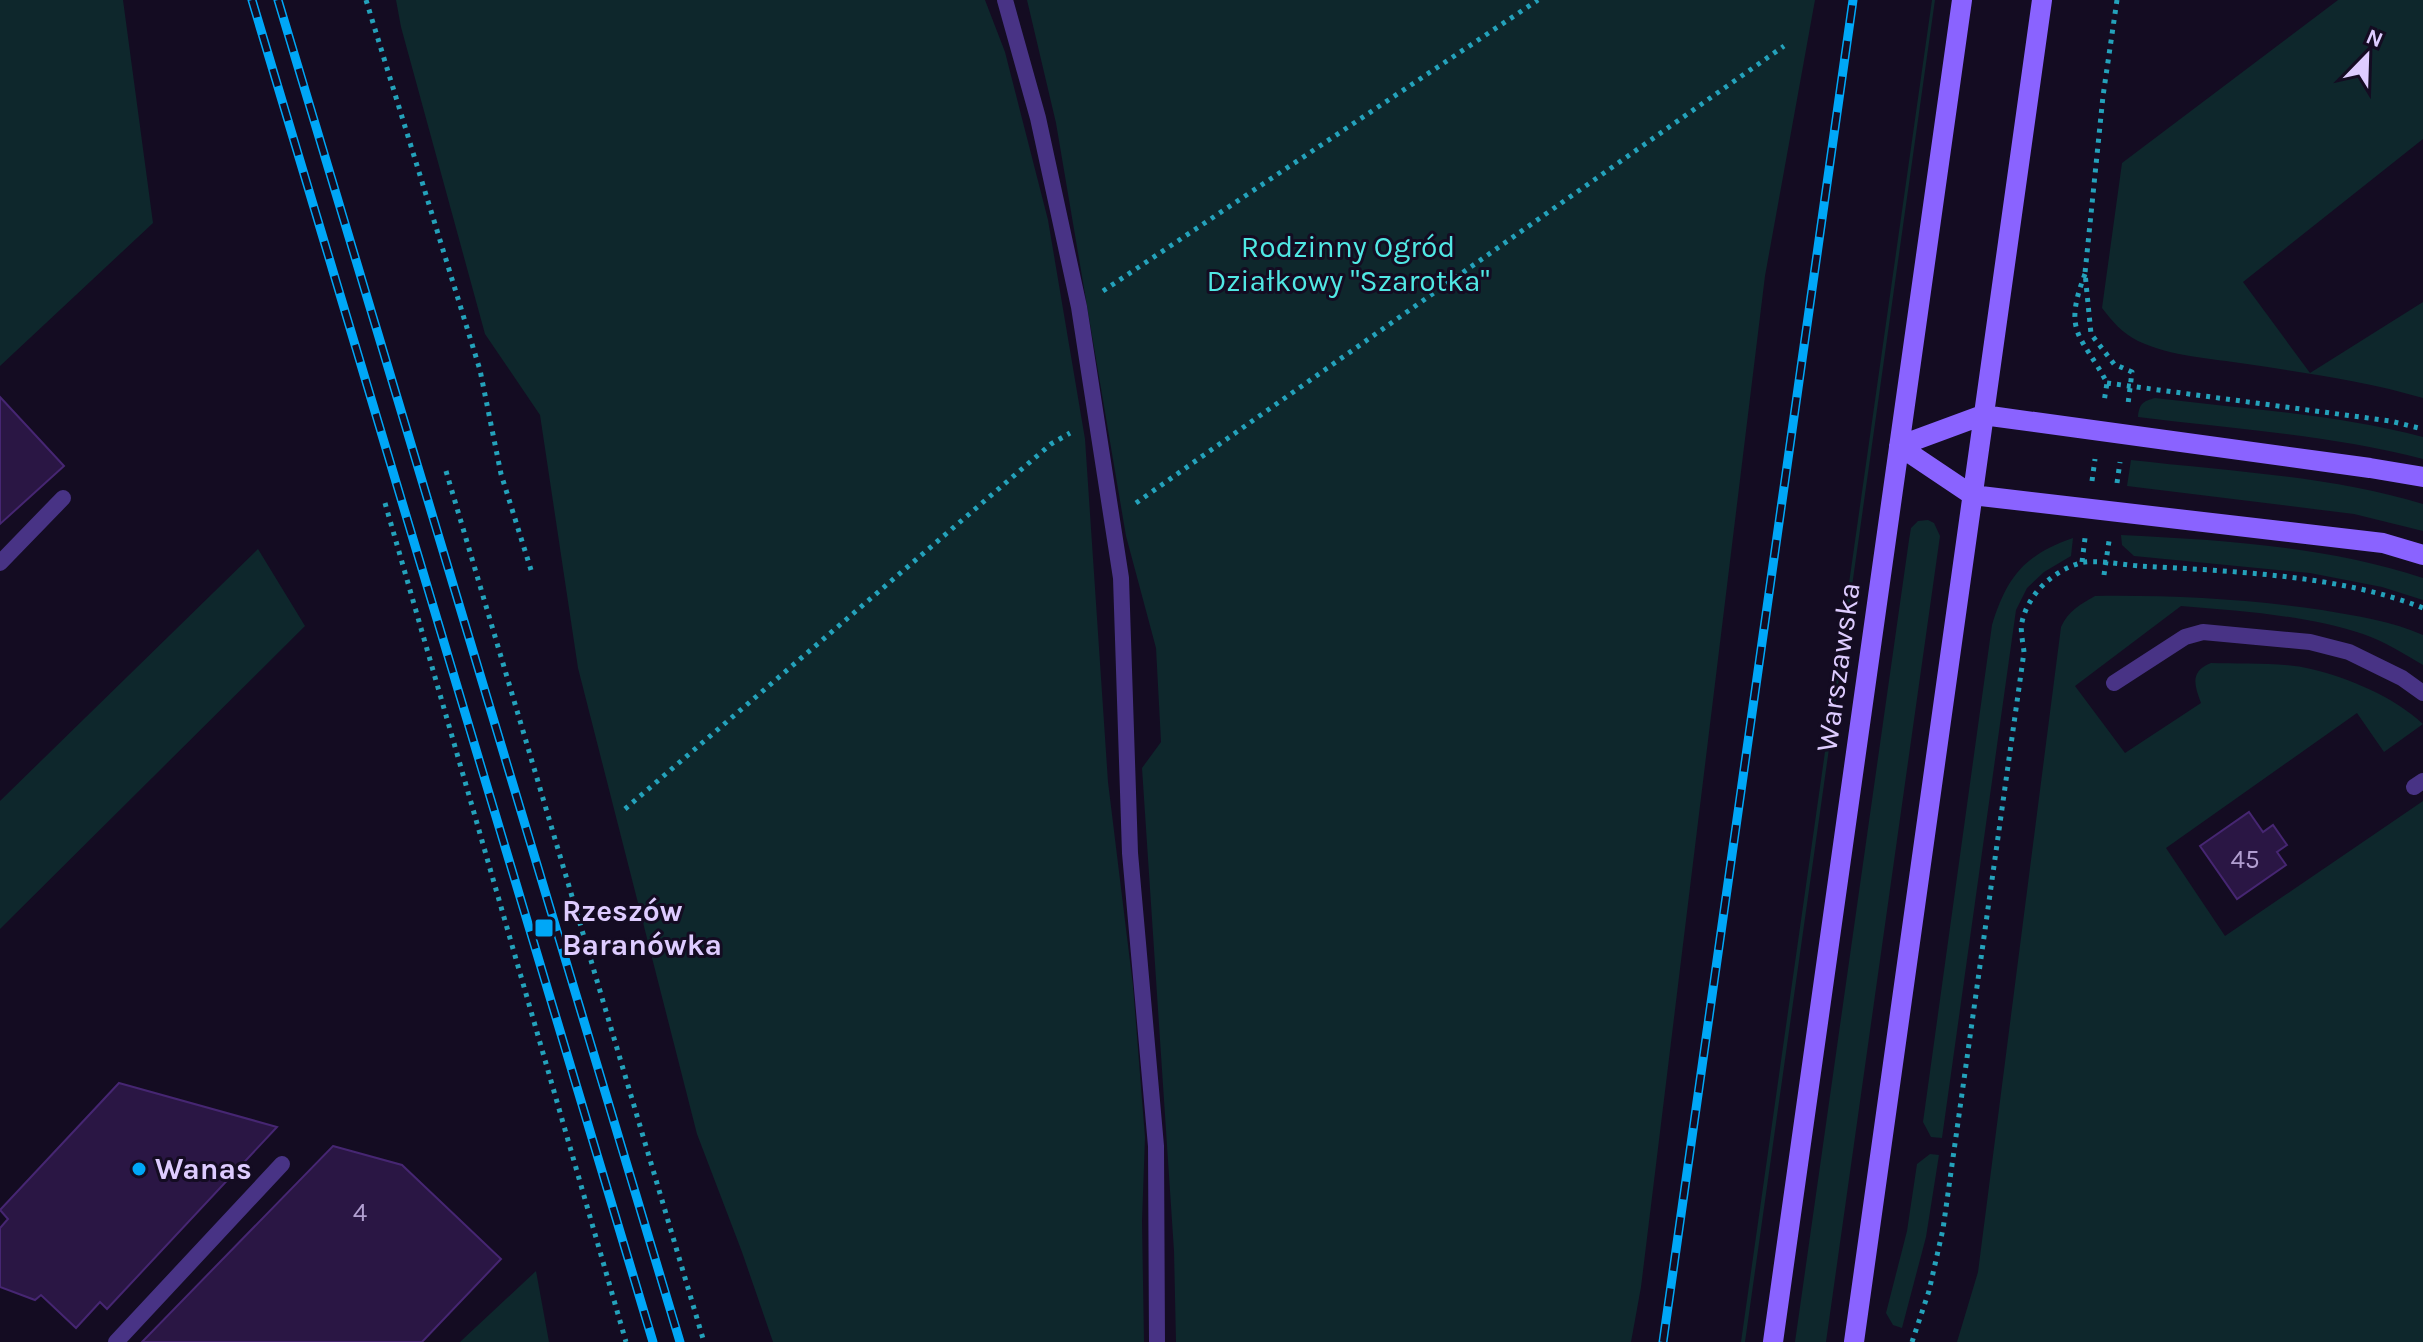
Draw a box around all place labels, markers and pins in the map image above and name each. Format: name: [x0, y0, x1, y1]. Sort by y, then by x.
place label: Rzeszów Baranówka: [562, 893, 722, 963]
marker: Rzeszów Baranówka: [533, 917, 555, 939]
place label: Wanas: [155, 1151, 252, 1187]
marker: Wanas: [130, 1160, 148, 1178]

